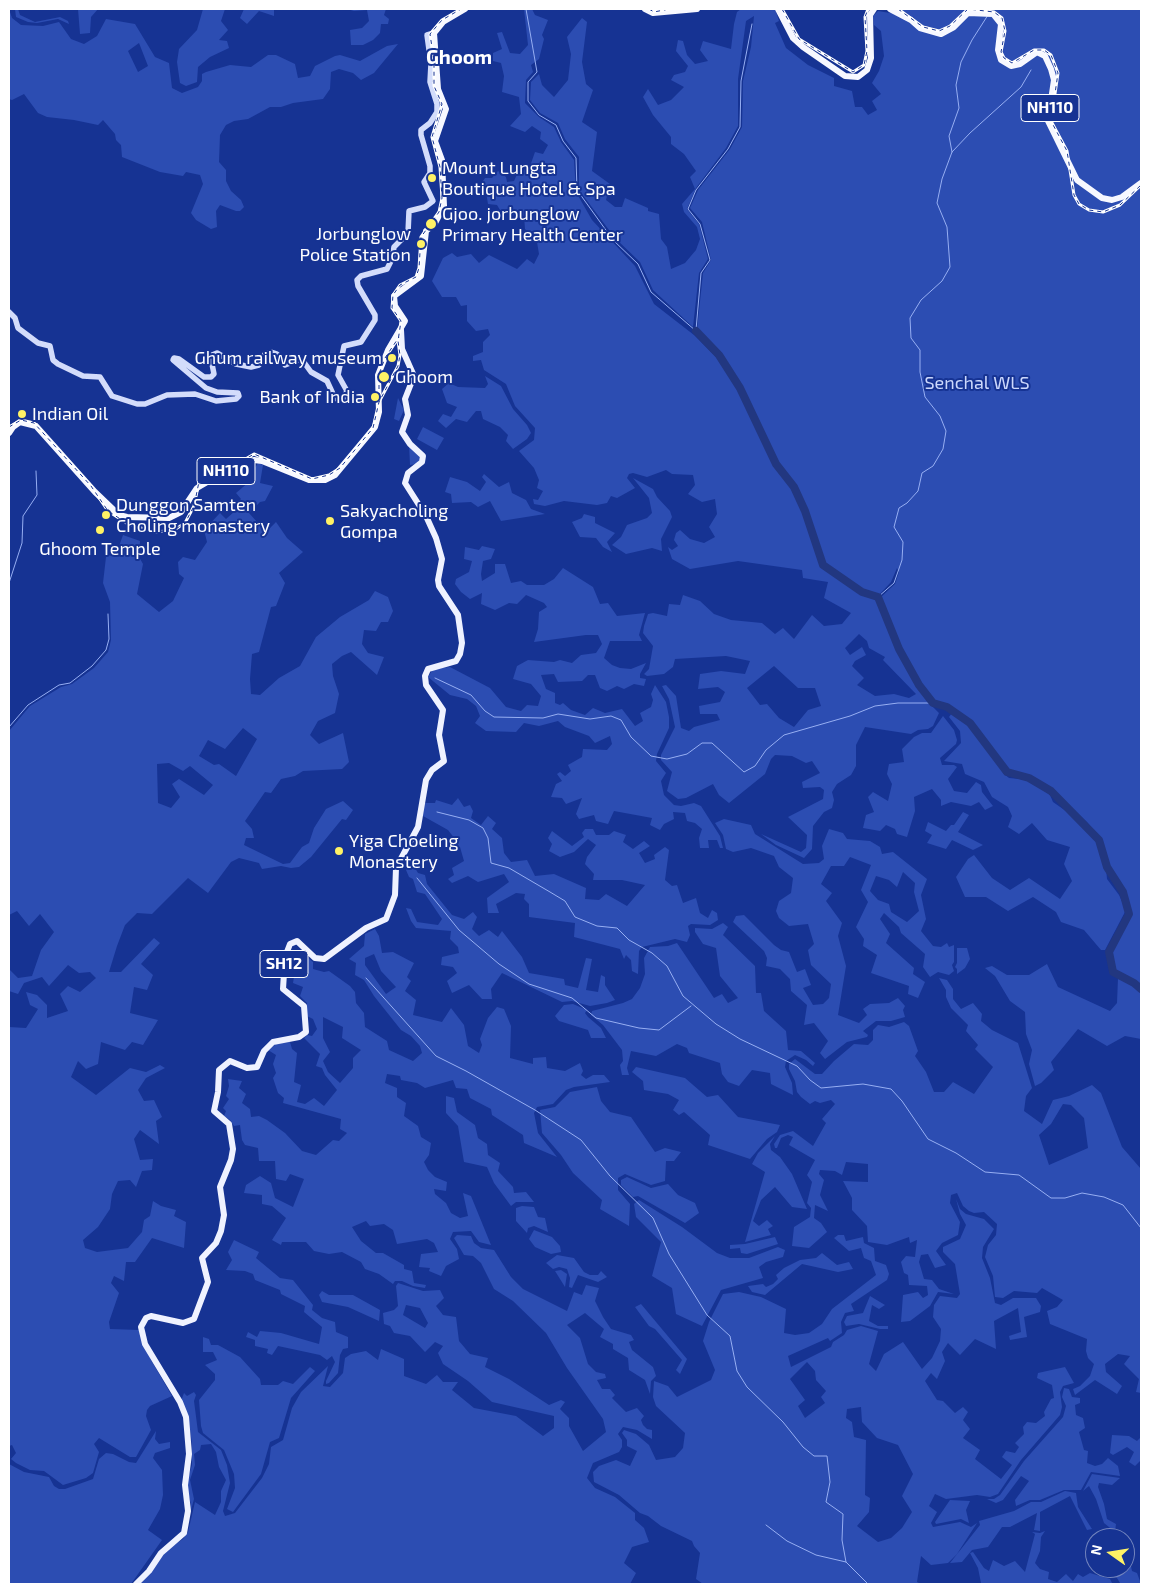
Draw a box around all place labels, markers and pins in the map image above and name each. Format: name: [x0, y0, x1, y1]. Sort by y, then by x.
place label: Mount Lungta Boutique Hotel & Spa: [442, 157, 616, 200]
marker: Mount Lungta Boutique Hotel & Spa: [426, 172, 438, 184]
place label: Gjoo. jorbunglow Primary Health Center: [442, 203, 623, 245]
marker: Gjoo. jorbunglow Primary Health Center: [424, 217, 438, 231]
place label: Jorbunglow Police Station: [299, 223, 411, 266]
marker: Jorbunglow Police Station: [415, 238, 427, 250]
place label: Ghum railway museum: [194, 347, 382, 369]
marker: Ghum railway museum: [386, 352, 398, 364]
place label: Ghoom: [395, 366, 453, 388]
marker: Ghoom: [377, 370, 391, 384]
place label: Bank of India: [259, 386, 365, 408]
marker: Bank of India: [369, 391, 381, 403]
place label: Indian Oil: [32, 403, 108, 425]
marker: Indian Oil: [16, 408, 28, 420]
place label: Dunggon Samten Choling monastery: [116, 494, 270, 536]
place label: Sakyacholing Gompa: [340, 500, 448, 542]
marker: Dunggon Samten Choling monastery: [100, 509, 112, 521]
marker: Sakyacholing Gompa: [324, 515, 336, 527]
marker: Ghoom Temple: [94, 524, 106, 536]
place label: Ghoom Temple: [39, 538, 161, 560]
place label: Yiga Choeling Monastery: [349, 830, 458, 872]
marker: Yiga Choeling Monastery: [333, 845, 345, 857]

